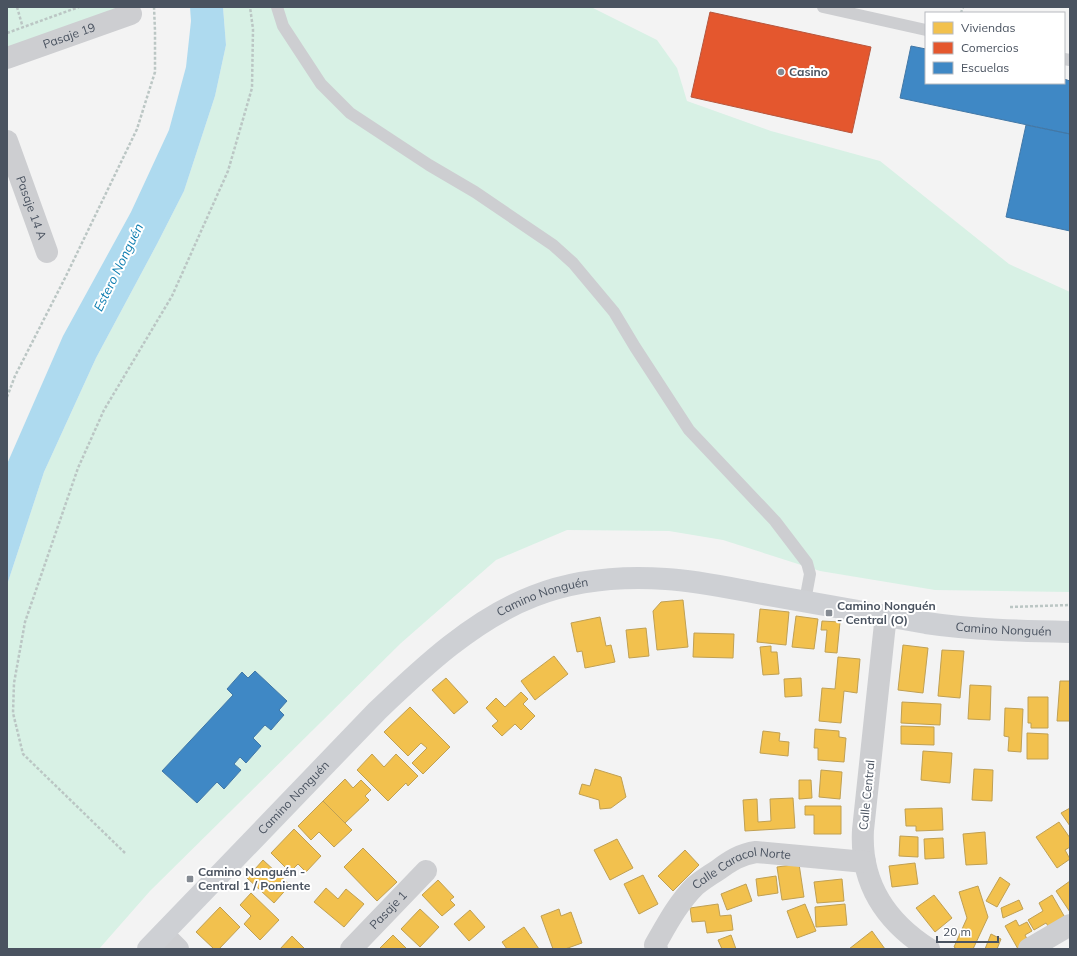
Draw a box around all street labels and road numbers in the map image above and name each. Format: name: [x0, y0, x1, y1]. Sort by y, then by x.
street label: Pasaje 19: [41, 19, 97, 52]
street label: Pasaje 14 A: [13, 174, 50, 242]
street label: Camino Nonguén: [494, 574, 589, 619]
street label: Camino Nonguén: [955, 619, 1052, 639]
street label: Camino Nonguén: [254, 757, 332, 837]
street label: Calle Central: [855, 759, 878, 831]
street label: Calle Caracol Norte: [689, 844, 792, 892]
street label: Pasaje 1: [366, 887, 410, 932]

